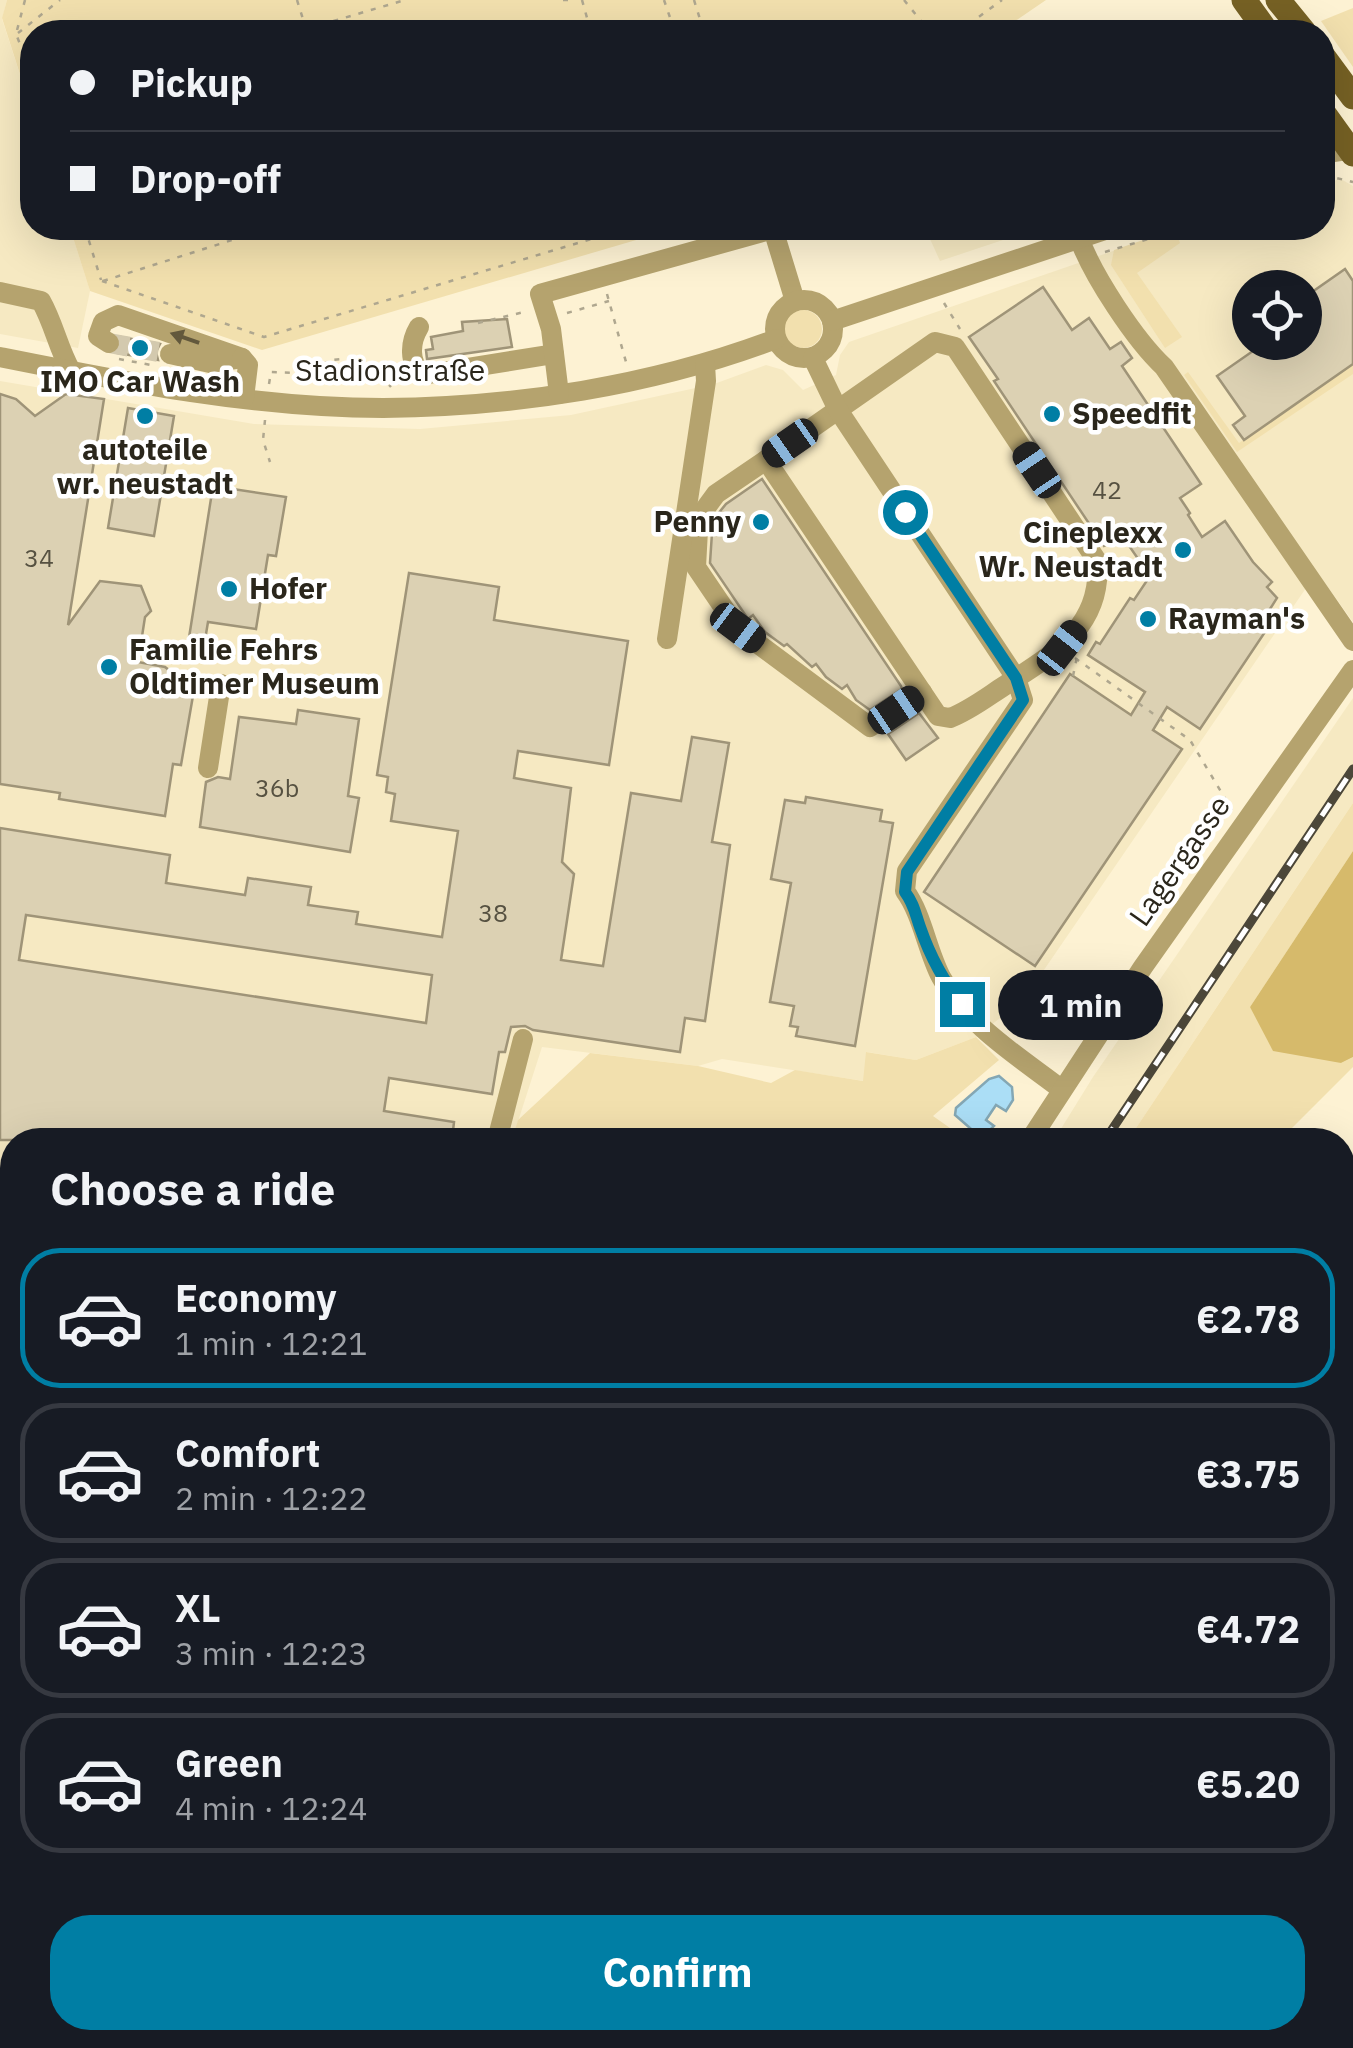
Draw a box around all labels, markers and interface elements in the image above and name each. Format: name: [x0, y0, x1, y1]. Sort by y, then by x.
text: Pickup: [130, 58, 253, 107]
text: Drop-off: [130, 154, 281, 203]
map controls: [1232, 270, 1322, 360]
button: locate: [1232, 270, 1322, 360]
one-way arrow: [170, 330, 200, 345]
marker: IMO Car Wash: [129, 337, 151, 359]
street label: Stadionstraße: [295, 350, 485, 389]
place label: IMO Car Wash: [40, 361, 240, 400]
place label: Speedfit: [1072, 393, 1192, 432]
marker: Speedfit: [1041, 403, 1063, 425]
marker: autoteile wr. neustadt: [134, 405, 156, 427]
car: [757, 414, 823, 472]
place label: autoteile wr. neustadt: [56, 429, 234, 502]
car: [1008, 437, 1066, 503]
house number: 42: [1092, 473, 1122, 506]
route start: [883, 490, 928, 535]
place label: Penny: [654, 501, 741, 540]
marker: Penny: [750, 511, 772, 533]
place label: Cineplexx Wr. Neustadt: [978, 512, 1163, 585]
marker: Cineplexx Wr. Neustadt: [1172, 539, 1194, 561]
house number: 34: [24, 541, 54, 574]
place label: Hofer: [249, 568, 327, 607]
marker: Hofer: [218, 578, 240, 600]
car: [705, 598, 771, 658]
place label: Rayman's: [1168, 598, 1305, 637]
marker: Rayman's: [1137, 608, 1159, 630]
car: [1032, 615, 1092, 681]
place label: Familie Fehrs Oldtimer Museum: [129, 629, 380, 702]
marker: Familie Fehrs Oldtimer Museum: [98, 656, 120, 678]
car: [863, 681, 929, 739]
house number: 36b: [255, 771, 299, 804]
street label: Lagergasse: [1120, 787, 1238, 933]
house number: 38: [478, 896, 508, 929]
callout: 1 min: [997, 969, 1162, 1039]
route end: [940, 982, 985, 1027]
text: 1 min: [1039, 984, 1122, 1026]
text: Choose a ride: [50, 1159, 335, 1217]
icon: car: [55, 1273, 145, 1363]
text: Economy: [175, 1273, 337, 1322]
text: €2.78: [1196, 1294, 1300, 1343]
text: 1 min · 12:21: [175, 1322, 368, 1364]
icon: car: [55, 1428, 145, 1518]
text: Comfort: [175, 1428, 320, 1477]
text: €3.75: [1196, 1449, 1300, 1498]
text: 2 min · 12:22: [175, 1477, 368, 1519]
icon: car: [55, 1583, 145, 1673]
text: XL: [175, 1583, 221, 1632]
text: €4.72: [1196, 1604, 1300, 1653]
text: 3 min · 12:23: [175, 1632, 368, 1674]
icon: car: [55, 1738, 145, 1828]
text: Green: [175, 1738, 283, 1787]
text: €5.20: [1196, 1759, 1300, 1808]
text: 4 min · 12:24: [175, 1787, 368, 1829]
button: Confirm: [50, 1915, 1305, 2030]

